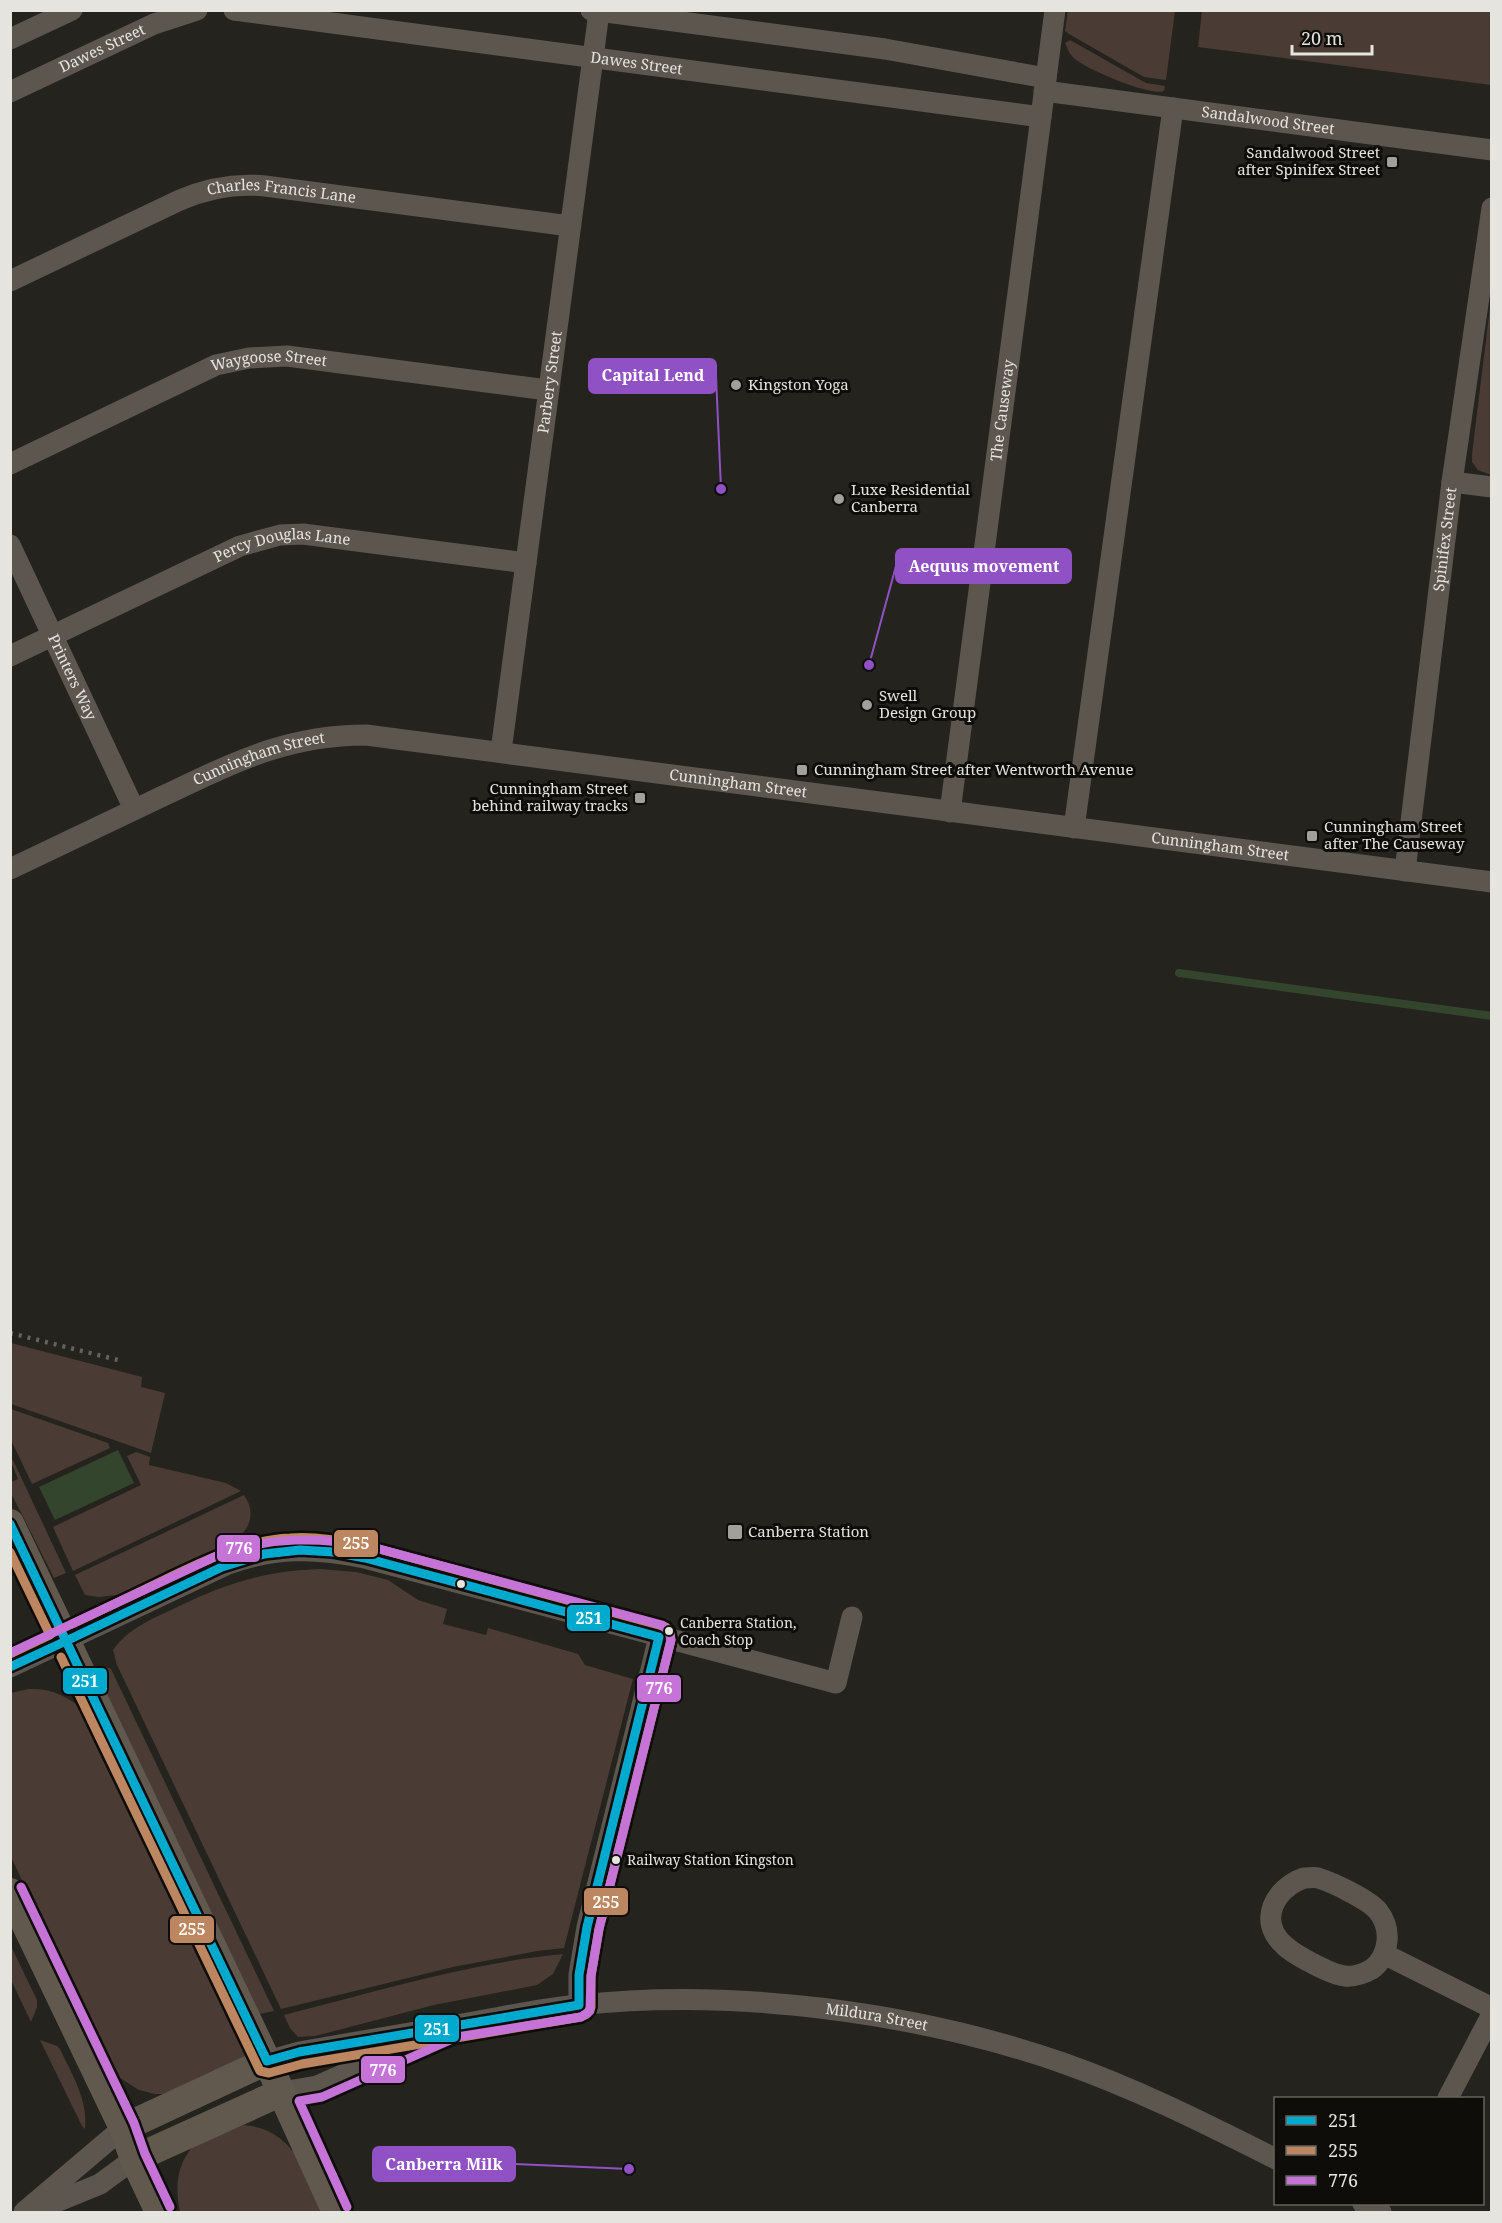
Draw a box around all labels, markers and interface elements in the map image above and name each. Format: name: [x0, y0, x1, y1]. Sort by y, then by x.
scale bar: [1292, 18, 1372, 56]
street label: Dawes Street: [56, 19, 148, 76]
text: 20 m: [1301, 26, 1343, 50]
street label: Dawes Street: [589, 46, 684, 78]
street label: Sandalwood Street: [1201, 101, 1336, 138]
place label: Sandalwood Street after Spinifex Street: [1237, 142, 1380, 179]
marker: Sandalwood Street after Spinifex Street: [1385, 155, 1399, 169]
street label: Charles Francis Lane: [205, 174, 357, 207]
street label: Parbery Street: [532, 330, 566, 435]
street label: Waygoose Street: [209, 345, 328, 375]
street label: The Causeway: [985, 358, 1018, 462]
callout: Capital Lend: [589, 359, 716, 393]
text: Capital Lend: [602, 364, 705, 386]
place label: Kingston Yoga: [748, 374, 849, 394]
marker: Kingston Yoga: [729, 378, 743, 392]
place label: Luxe Residential Canberra: [851, 479, 970, 516]
street label: Spinifex Street: [1428, 486, 1460, 592]
marker: Luxe Residential Canberra: [832, 492, 846, 506]
street label: Percy Douglas Lane: [210, 523, 352, 566]
callout: Aequus movement: [896, 549, 1071, 583]
text: Aequus movement: [909, 555, 1060, 577]
street label: Printers Way: [44, 630, 102, 724]
place label: Swell Design Group: [879, 685, 976, 722]
marker: Swell Design Group: [860, 698, 874, 712]
street label: Cunningham Street: [189, 727, 326, 789]
place label: Cunningham Street after Wentworth Avenue: [814, 759, 1133, 779]
marker: Cunningham Street after Wentworth Avenue: [795, 763, 809, 777]
street label: Cunningham Street: [668, 764, 808, 801]
place label: Cunningham Street behind railway tracks: [472, 778, 628, 815]
marker: Cunningham Street behind railway tracks: [633, 791, 647, 805]
place label: Cunningham Street after The Causeway: [1324, 816, 1465, 853]
street label: Cunningham Street: [1150, 827, 1290, 864]
marker: Cunningham Street after The Causeway: [1305, 829, 1319, 843]
place label: Canberra Station: [748, 1521, 869, 1541]
marker: Canberra Station: [726, 1523, 744, 1541]
line badge: 255: [333, 1529, 379, 1558]
text: 255: [342, 1532, 370, 1554]
line badge: 776: [216, 1534, 261, 1563]
text: 776: [225, 1537, 253, 1559]
unlabelled marker: [455, 1578, 467, 1590]
line badge: 251: [566, 1604, 611, 1632]
text: 251: [575, 1607, 603, 1629]
place label: Canberra Station, Coach Stop: [680, 1613, 796, 1649]
marker: Canberra Station, Coach Stop: [663, 1625, 675, 1637]
line badge: 251: [62, 1667, 108, 1695]
text: 251: [71, 1670, 99, 1692]
line badge: 776: [636, 1674, 682, 1703]
text: 776: [645, 1677, 673, 1699]
place label: Railway Station Kingston: [627, 1850, 794, 1869]
marker: Railway Station Kingston: [610, 1854, 622, 1866]
line badge: 255: [583, 1887, 629, 1916]
text: 255: [592, 1891, 620, 1913]
line badge: 255: [169, 1915, 215, 1944]
text: 255: [178, 1918, 206, 1940]
street label: Mildura Street: [824, 1998, 930, 2035]
line badge: 251: [414, 2014, 460, 2043]
text: 251: [423, 2018, 451, 2040]
line badge: 776: [360, 2055, 406, 2084]
text: 776: [369, 2059, 397, 2081]
legend: [1274, 2097, 1484, 2205]
text: 251: [1328, 2108, 1358, 2132]
text: 255: [1328, 2138, 1358, 2162]
callout: Canberra Milk: [373, 2147, 515, 2181]
text: Canberra Milk: [385, 2153, 503, 2175]
text: 776: [1328, 2168, 1358, 2192]

